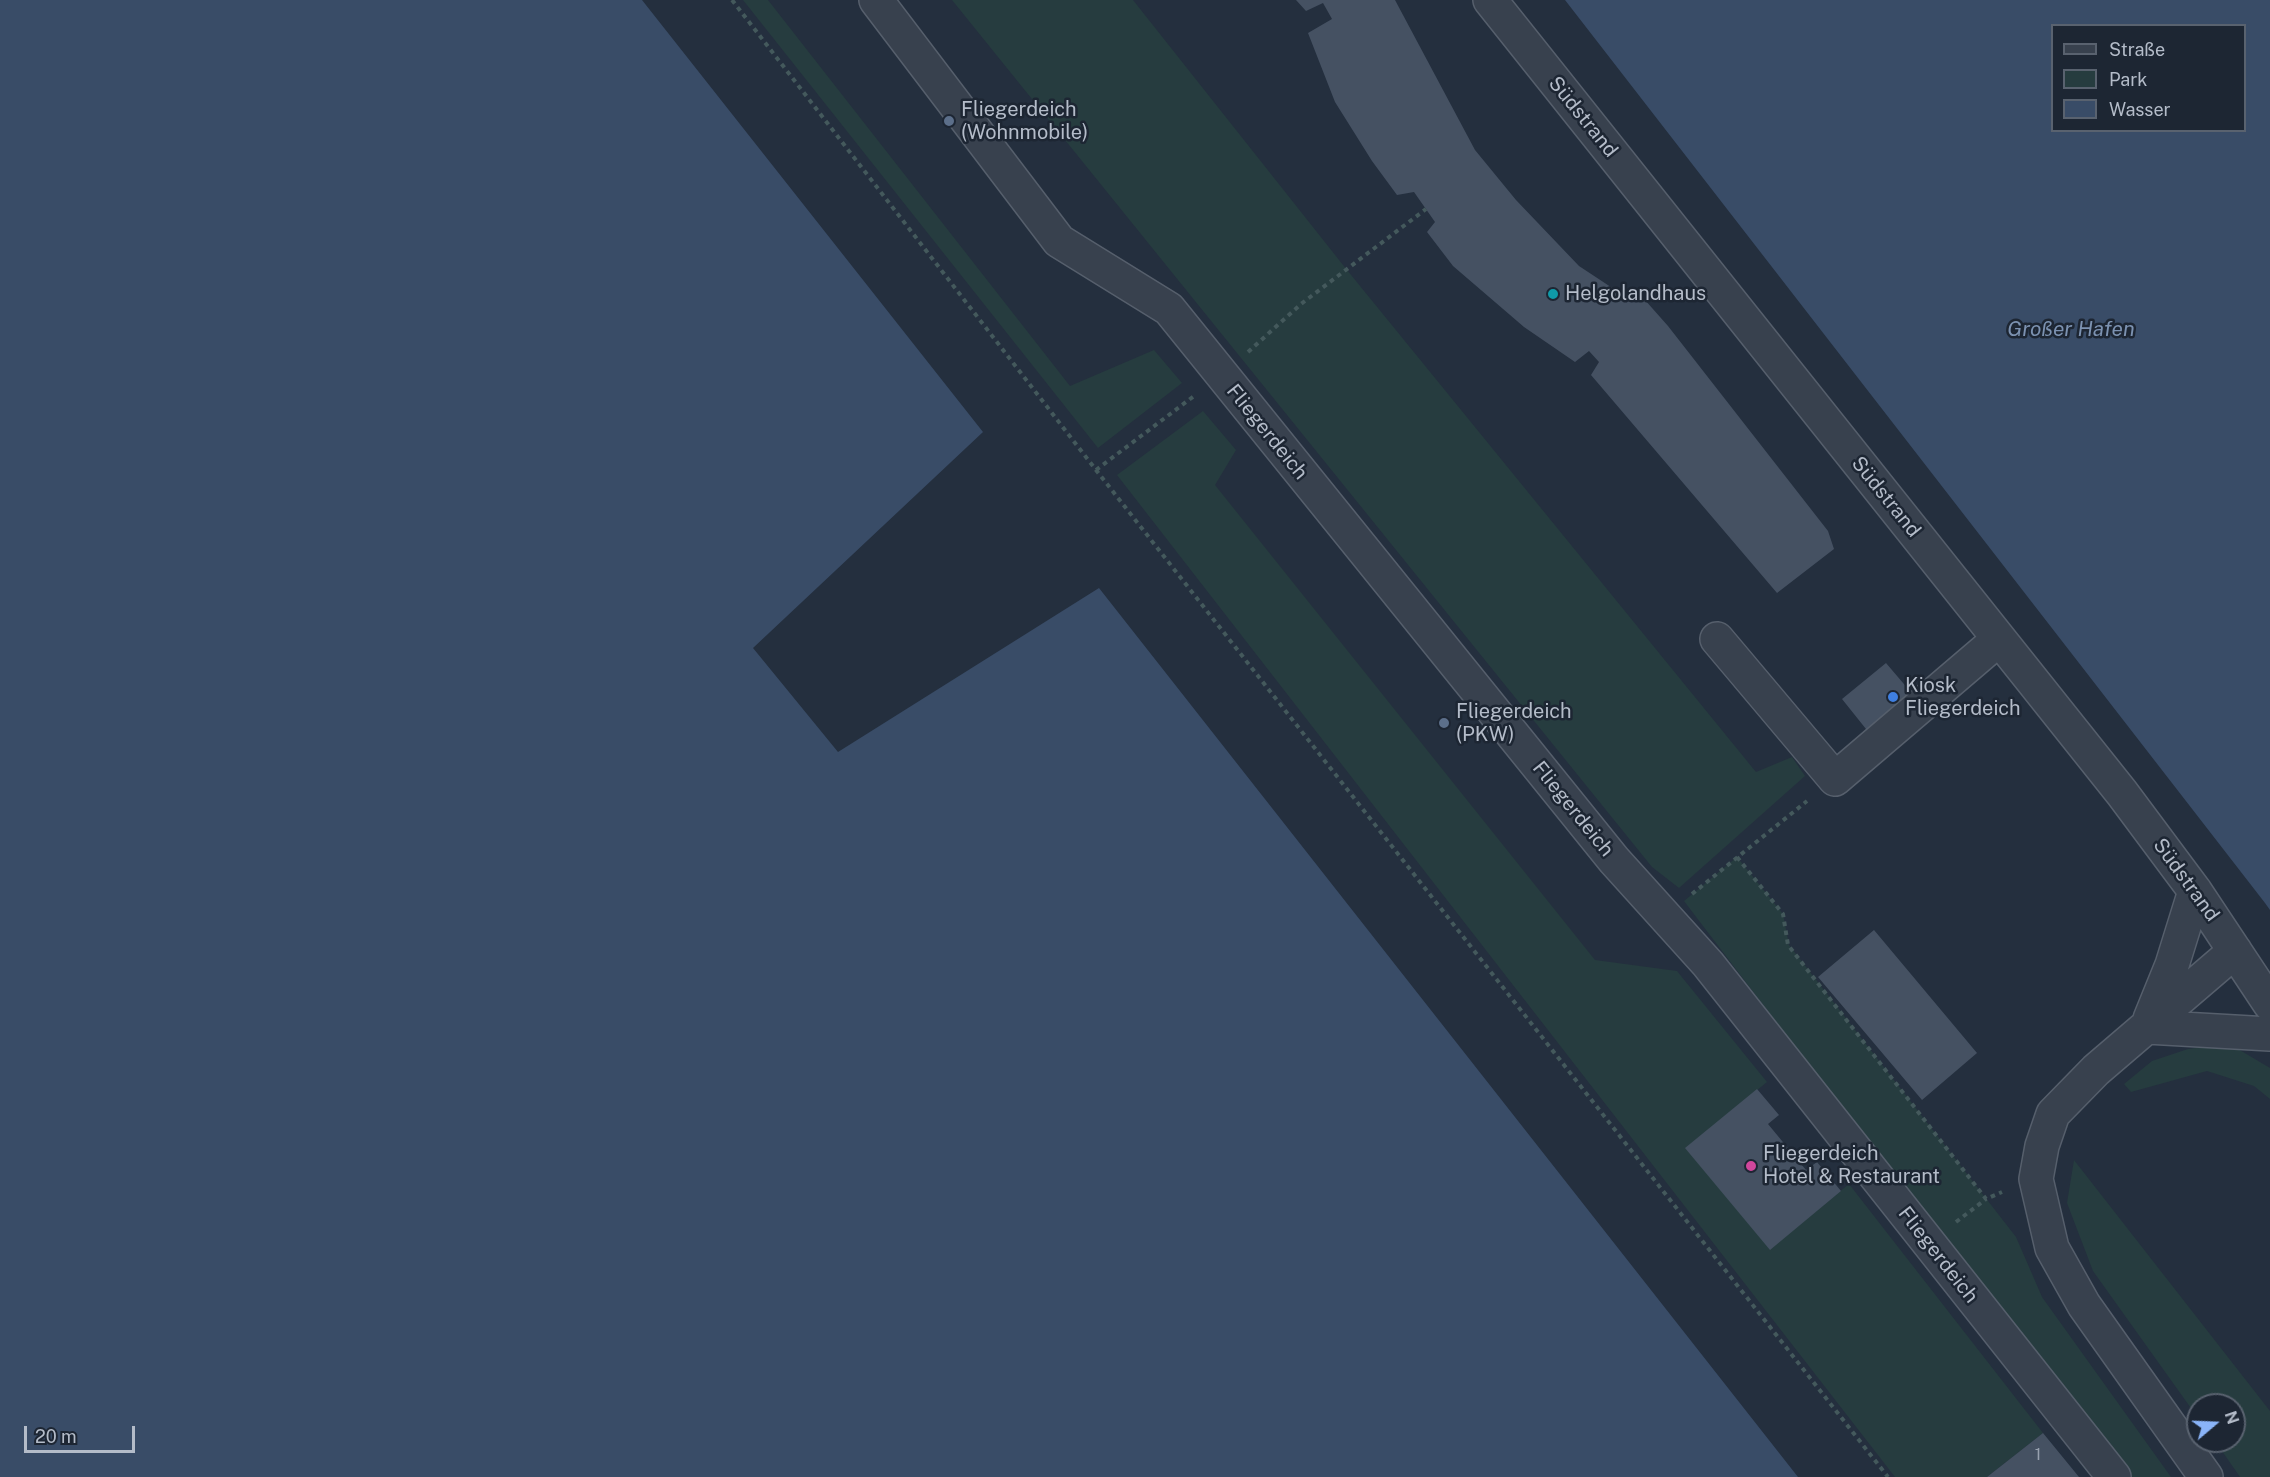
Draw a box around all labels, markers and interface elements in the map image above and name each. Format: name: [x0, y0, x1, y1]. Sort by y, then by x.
legend: [2051, 24, 2246, 132]
text: Straße: [2109, 39, 2165, 60]
text: Park: [2109, 69, 2147, 90]
street label: Südstrand: [1543, 72, 1623, 162]
place label: Fliegerdeich (Wohnmobile): [961, 98, 1088, 145]
text: Wasser: [2109, 99, 2171, 120]
marker: Fliegerdeich (Wohnmobile): [942, 114, 956, 128]
place label: Helgolandhaus: [1565, 282, 1706, 306]
marker: Helgolandhaus: [1546, 287, 1560, 301]
water label: Großer Hafen: [2007, 317, 2135, 343]
street label: Fliegerdeich: [1221, 380, 1313, 484]
street label: Südstrand: [1846, 452, 1926, 542]
place label: Kiosk Fliegerdeich: [1905, 674, 2021, 721]
marker: Kiosk Fliegerdeich: [1886, 690, 1900, 704]
place label: Fliegerdeich (PKW): [1456, 700, 1572, 747]
marker: Fliegerdeich (PKW): [1437, 716, 1451, 730]
street label: Fliegerdeich: [1527, 757, 1619, 861]
street label: Südstrand: [2148, 834, 2224, 926]
place label: Fliegerdeich Hotel & Restaurant: [1763, 1142, 1940, 1189]
marker: Fliegerdeich Hotel & Restaurant: [1744, 1159, 1758, 1173]
street label: Fliegerdeich: [1893, 1202, 1983, 1308]
north arrow: [2186, 1393, 2246, 1453]
text: N: [2221, 1409, 2243, 1427]
scale bar: [27, 1414, 138, 1452]
text: 20 m: [35, 1426, 77, 1447]
house number: 1: [2035, 1445, 2041, 1465]

